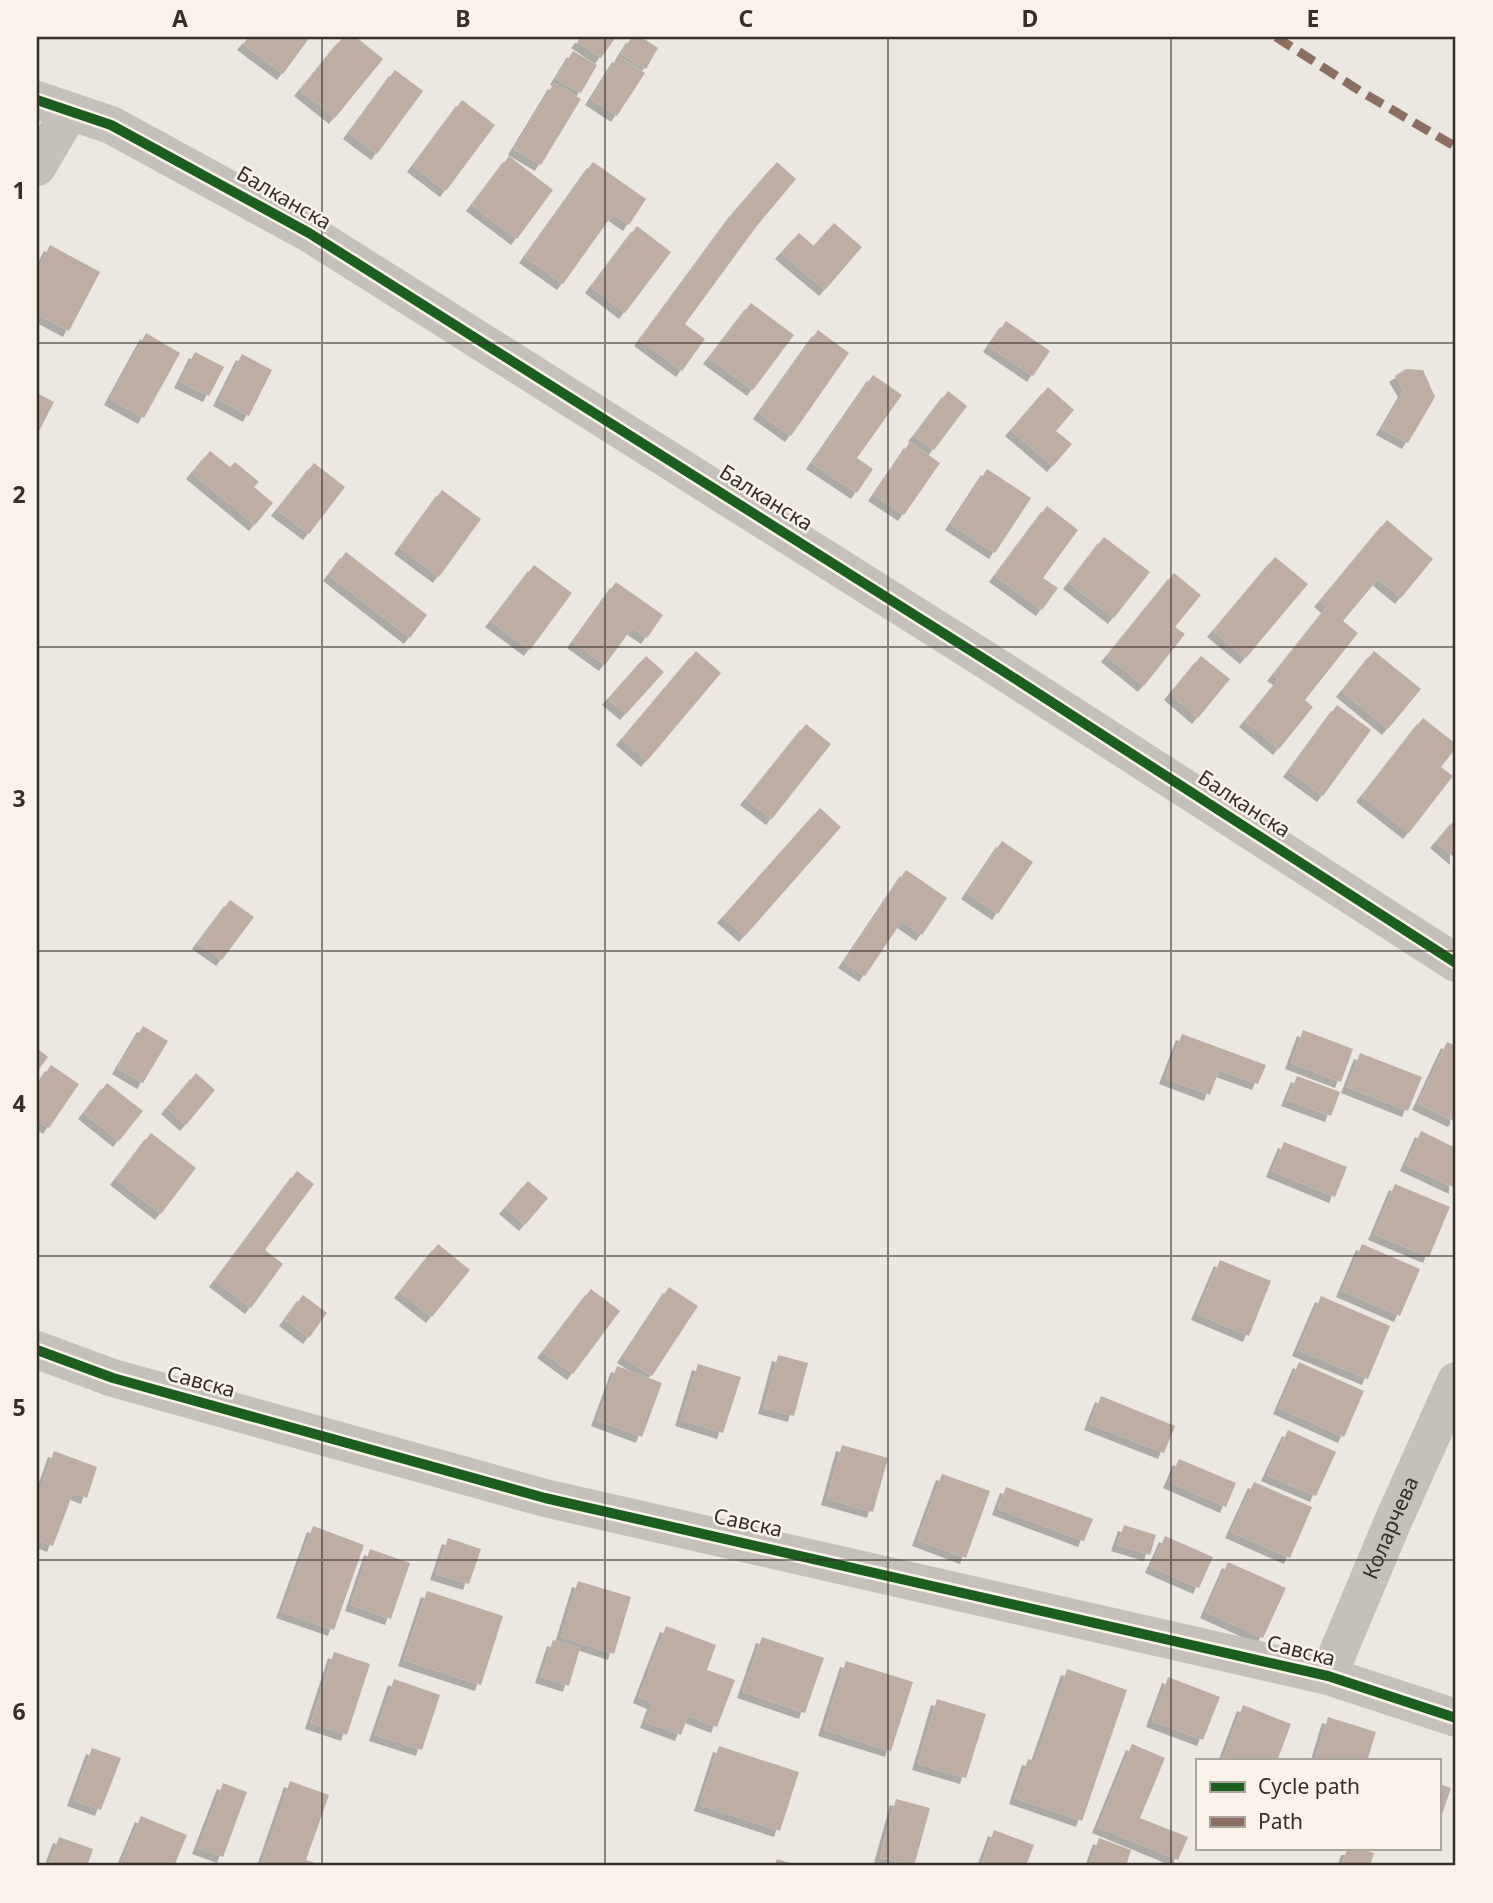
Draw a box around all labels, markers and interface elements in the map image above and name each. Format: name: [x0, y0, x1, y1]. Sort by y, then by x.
text: A: [172, 2, 188, 34]
text: B: [455, 2, 471, 34]
text: C: [739, 2, 754, 34]
text: D: [1022, 2, 1038, 34]
text: E: [1307, 2, 1319, 34]
street label: Балканска: [232, 159, 337, 236]
text: 1: [12, 174, 26, 206]
street label: Балканска: [715, 457, 818, 537]
text: 2: [12, 478, 26, 510]
street label: Балканска: [1193, 763, 1296, 843]
text: 3: [12, 782, 26, 814]
text: 4: [12, 1087, 26, 1119]
street label: Савска: [164, 1358, 239, 1404]
text: 5: [12, 1391, 26, 1423]
street label: Коларчева: [1355, 1472, 1424, 1583]
street label: Савска: [711, 1501, 785, 1543]
street label: Савска: [1264, 1628, 1338, 1672]
text: 6: [12, 1695, 26, 1727]
legend: [1196, 1759, 1440, 1850]
text: Cycle path: [1258, 1772, 1360, 1800]
text: Path: [1258, 1807, 1303, 1835]

